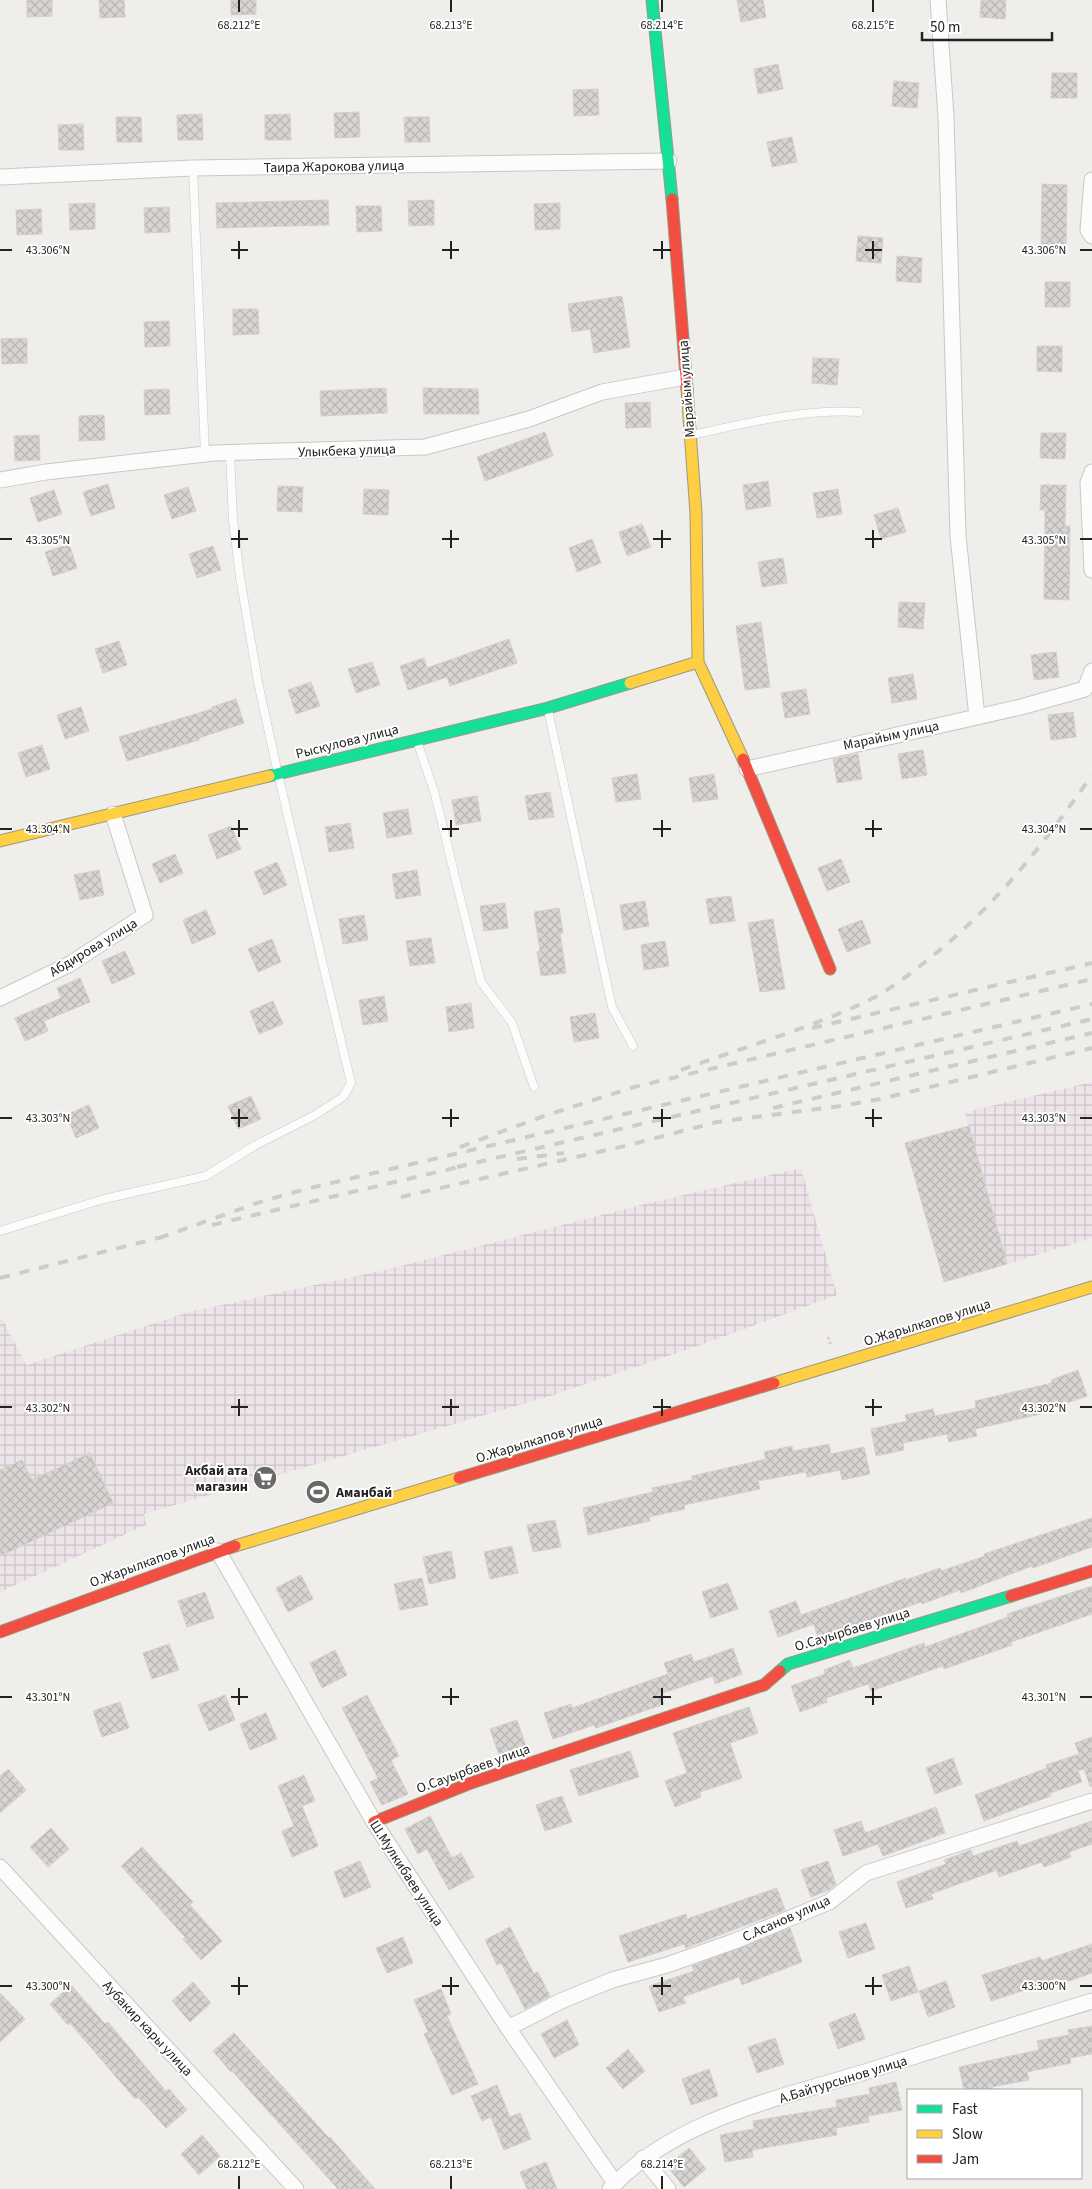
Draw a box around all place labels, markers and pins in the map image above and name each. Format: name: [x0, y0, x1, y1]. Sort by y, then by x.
place label: Акбай ата магазин: [184, 1461, 248, 1497]
supermarket icon: Акбай ата магазин: [252, 1465, 278, 1491]
sports icon: Аманбай: [305, 1479, 331, 1505]
place label: Аманбай: [335, 1483, 392, 1503]

